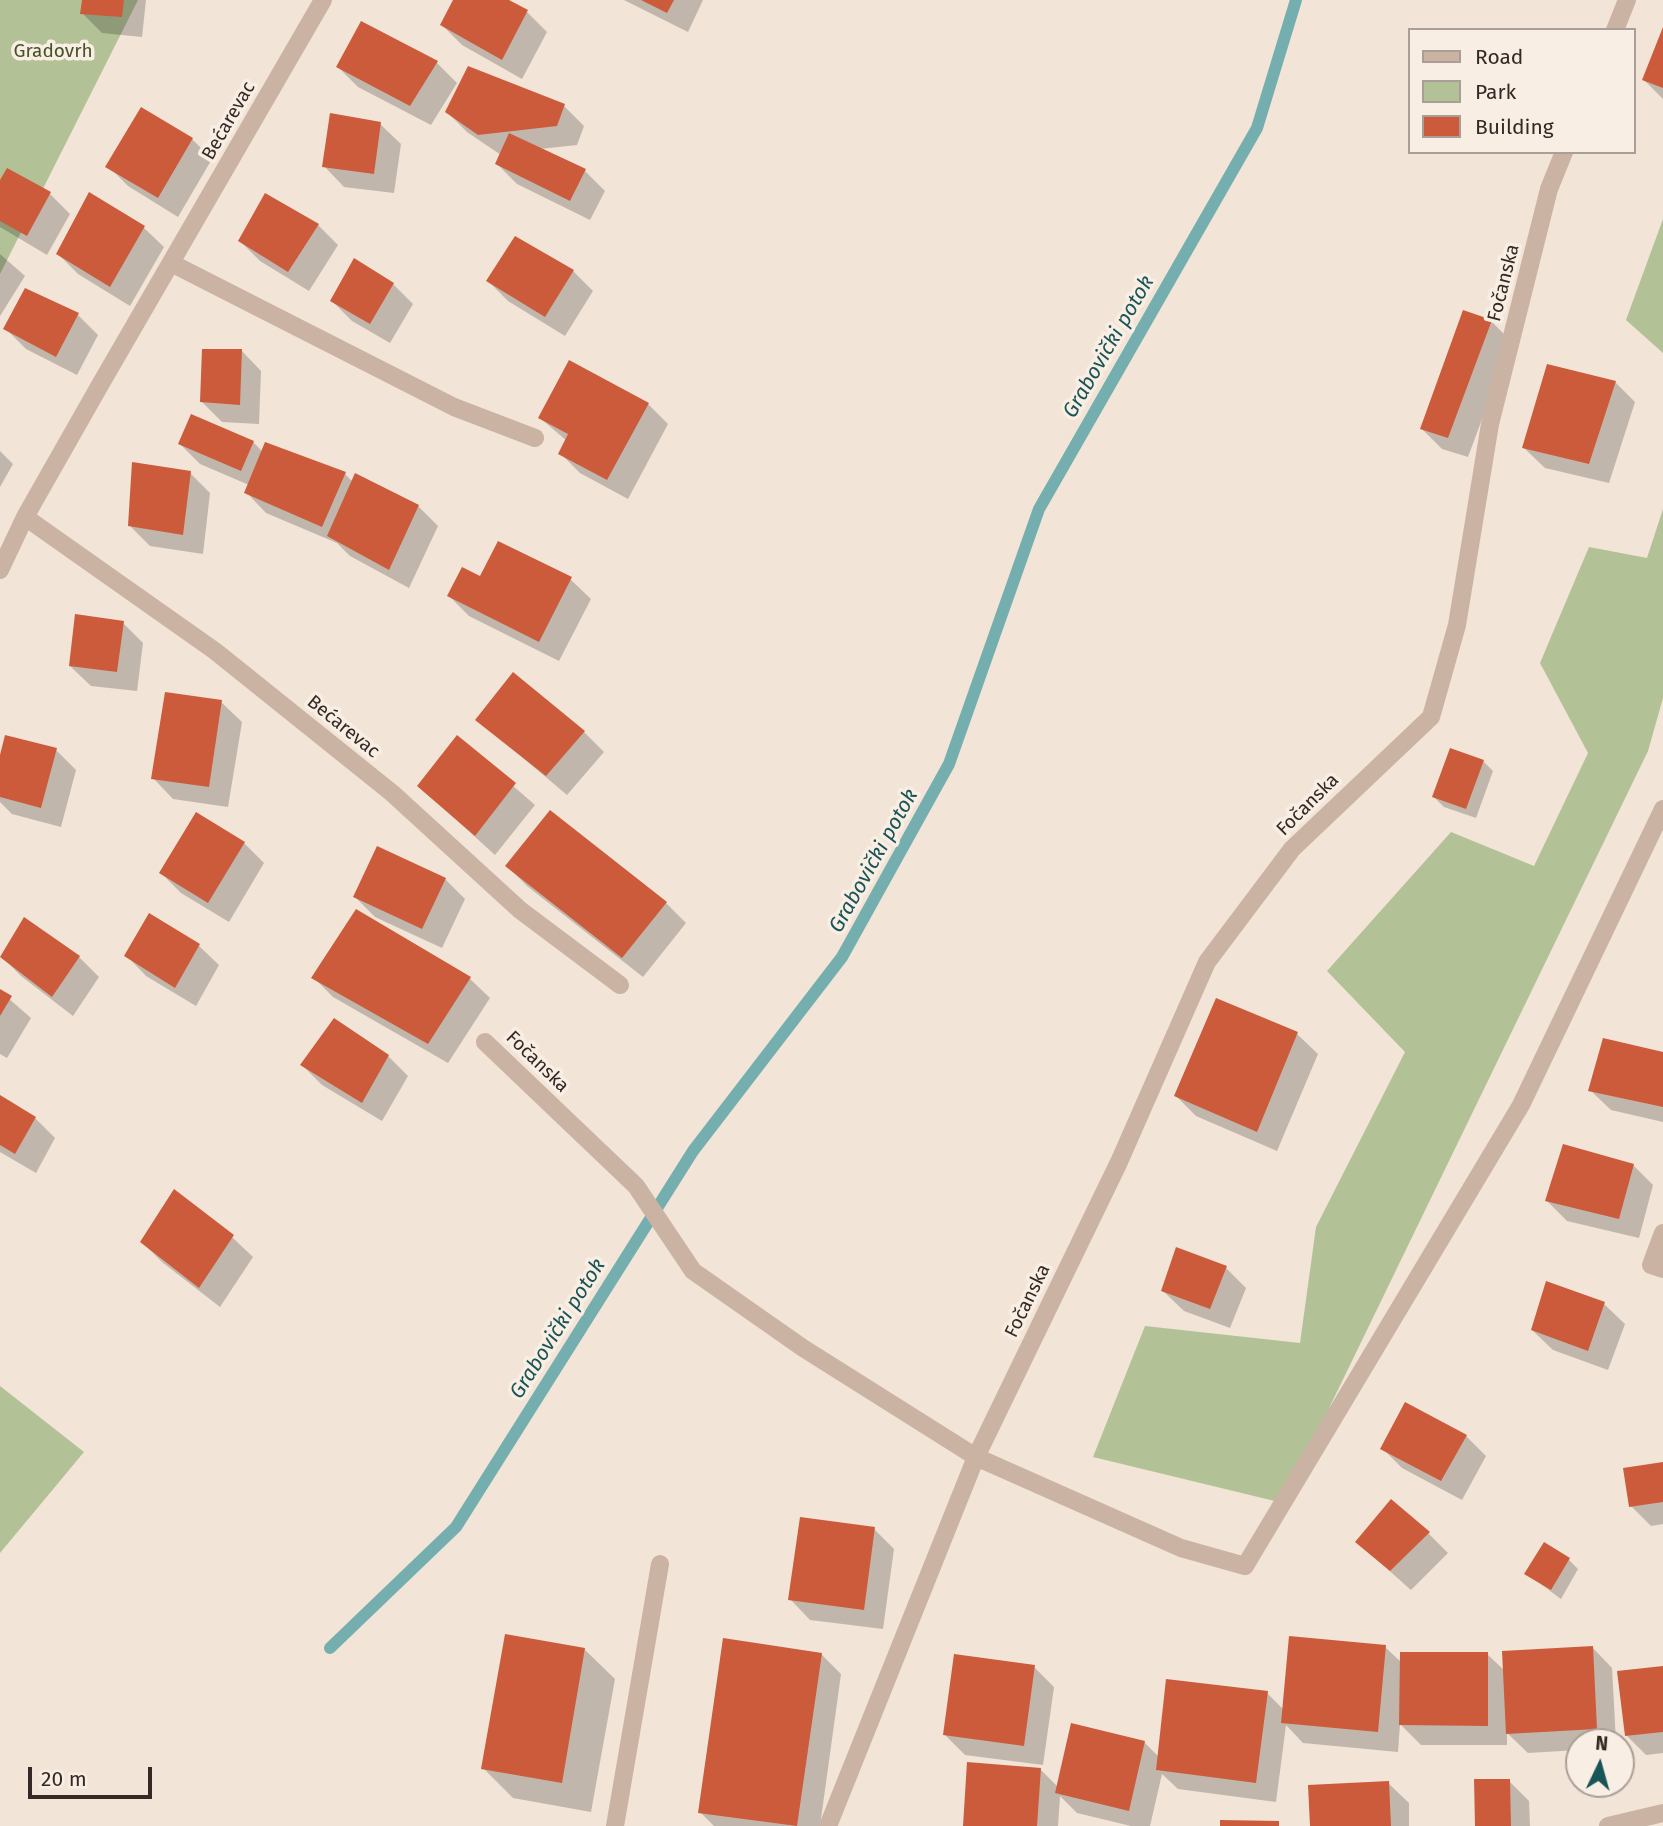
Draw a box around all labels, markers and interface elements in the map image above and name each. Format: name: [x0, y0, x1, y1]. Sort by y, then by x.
legend: [1408, 28, 1635, 154]
park label: Gradovrh: [13, 41, 93, 63]
text: Road: [1475, 44, 1523, 70]
street label: Bećarevac: [197, 78, 261, 164]
text: Park: [1475, 79, 1516, 105]
text: Building: [1475, 114, 1554, 140]
street label: Fočanska: [1483, 242, 1525, 324]
water label: Grabovički potok: [1058, 271, 1160, 423]
street label: Bećarevac: [302, 691, 384, 763]
street label: Fočanska: [1272, 769, 1344, 841]
water label: Grabovički potok: [824, 785, 924, 937]
street label: Fočanska: [501, 1026, 573, 1098]
water label: Grabovički potok: [505, 1254, 611, 1404]
street label: Fočanska: [1000, 1261, 1056, 1341]
north arrow: [1565, 1728, 1635, 1798]
text: N: [1594, 1732, 1609, 1756]
scale bar: [32, 1752, 156, 1796]
text: 20 m: [41, 1766, 87, 1792]

